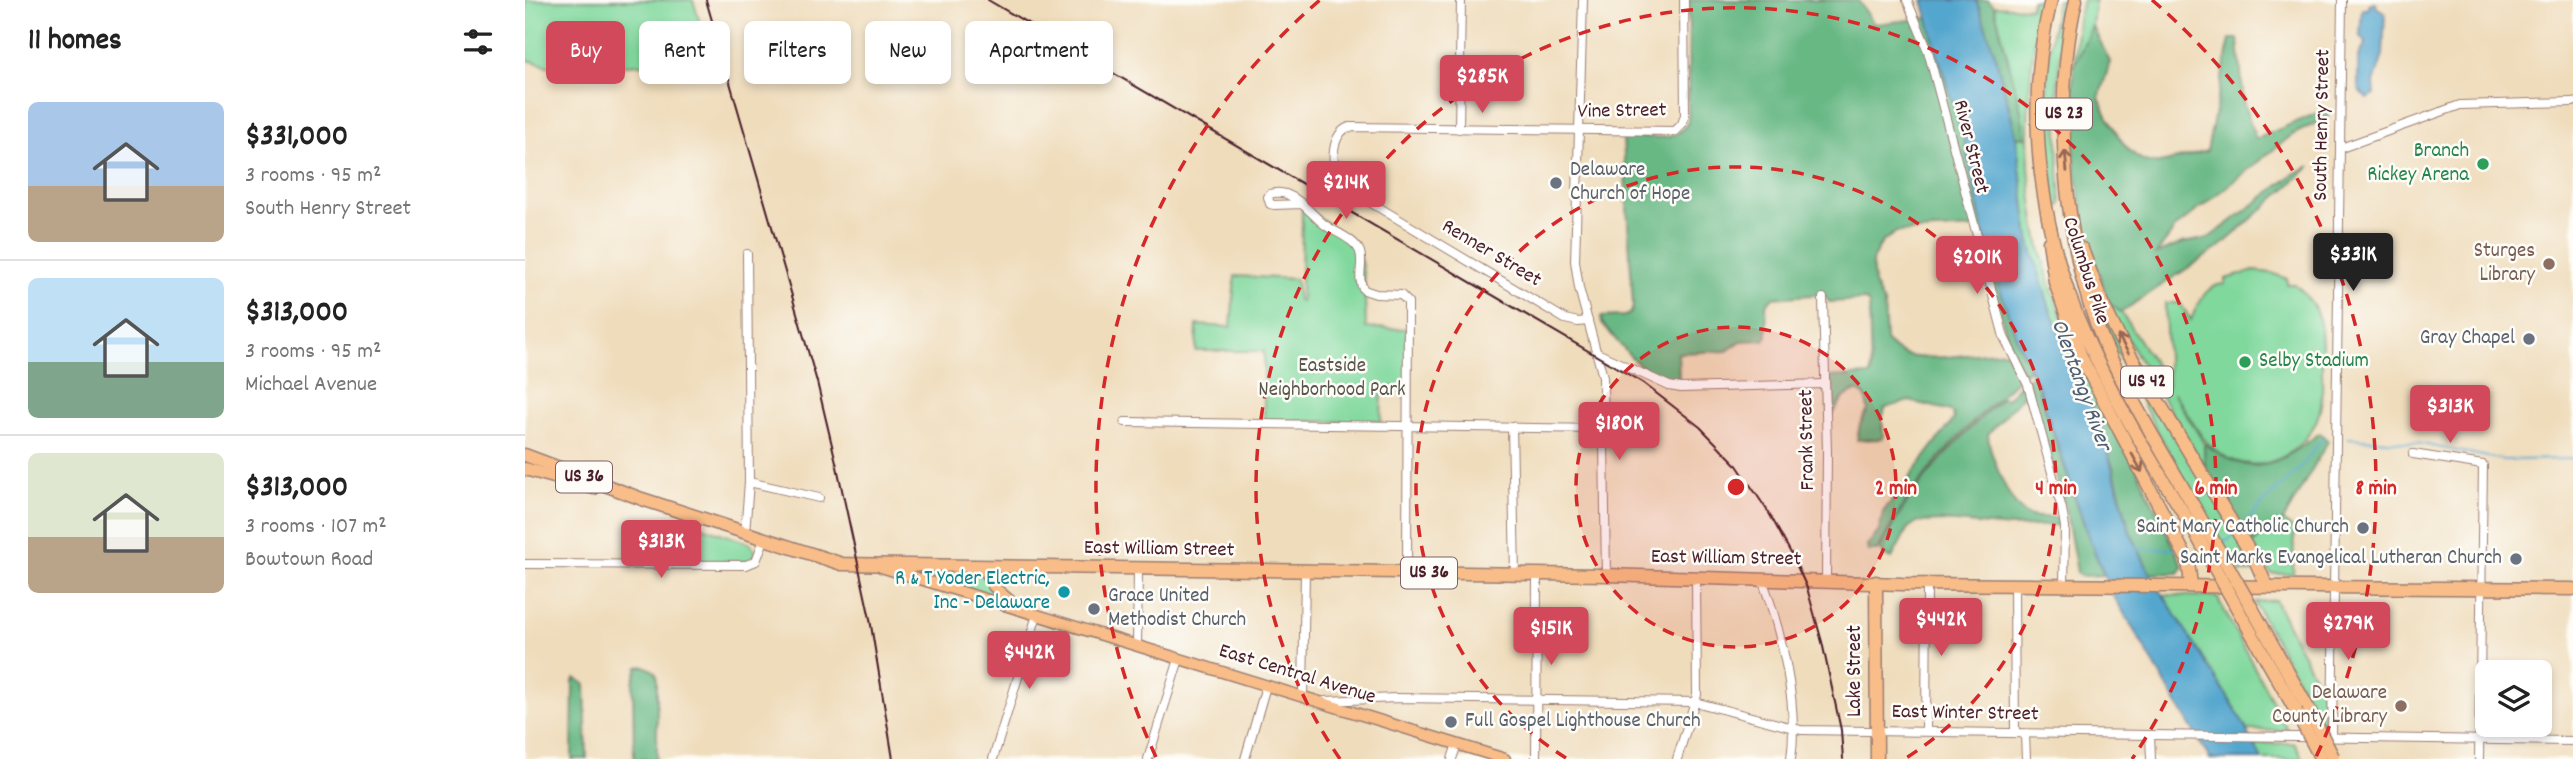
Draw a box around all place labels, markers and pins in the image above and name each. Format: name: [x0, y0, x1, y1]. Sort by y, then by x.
pin: $285K: [1433, 55, 1531, 115]
place label: Branch Rickey Arena: [2367, 137, 2470, 191]
place label: Delaware Church of Hope: [1570, 156, 1690, 210]
marker: Branch Rickey Arena: [2475, 156, 2491, 172]
pin: $214K: [1297, 162, 1395, 221]
marker: Delaware Church of Hope: [1548, 175, 1564, 191]
pin: $331K: [2304, 233, 2402, 293]
pin: $201K: [1928, 236, 2026, 296]
place label: Sturges Library: [2474, 237, 2535, 291]
marker: Sturges Library: [2541, 256, 2557, 272]
place label: Gray Chapel: [2420, 324, 2515, 354]
marker: Gray Chapel: [2521, 331, 2537, 347]
place label: Selby Stadium: [2259, 347, 2369, 377]
marker: Selby Stadium: [2237, 354, 2253, 370]
pin: $313K: [2401, 386, 2499, 445]
pin: $180K: [1570, 402, 1668, 462]
centre of rings: [1724, 475, 1748, 499]
place label: Saint Mary Catholic Church: [2137, 513, 2349, 543]
pin: $313K: [612, 520, 710, 580]
marker: Saint Mary Catholic Church: [2355, 520, 2371, 536]
place label: Saint Marks Evangelical Lutheran Church: [2180, 544, 2502, 574]
marker: Saint Marks Evangelical Lutheran Church: [2508, 551, 2524, 567]
place label: R & T Yoder Electric, Inc - Delaware: [895, 565, 1050, 619]
place label: Grace United Methodist Church: [1108, 582, 1246, 636]
marker: R & T Yoder Electric, Inc - Delaware: [1056, 584, 1072, 600]
pin: $442K: [1892, 598, 1990, 658]
marker: Grace United Methodist Church: [1086, 601, 1102, 617]
pin: $279K: [2299, 602, 2397, 662]
pin: $151K: [1502, 608, 1600, 667]
pin: $442K: [980, 632, 1078, 691]
place label: Delaware County Library: [2272, 679, 2387, 733]
marker: Delaware County Library: [2393, 698, 2409, 714]
place label: Full Gospel Lighthouse Church: [1465, 707, 1701, 737]
marker: Full Gospel Lighthouse Church: [1443, 714, 1459, 730]

